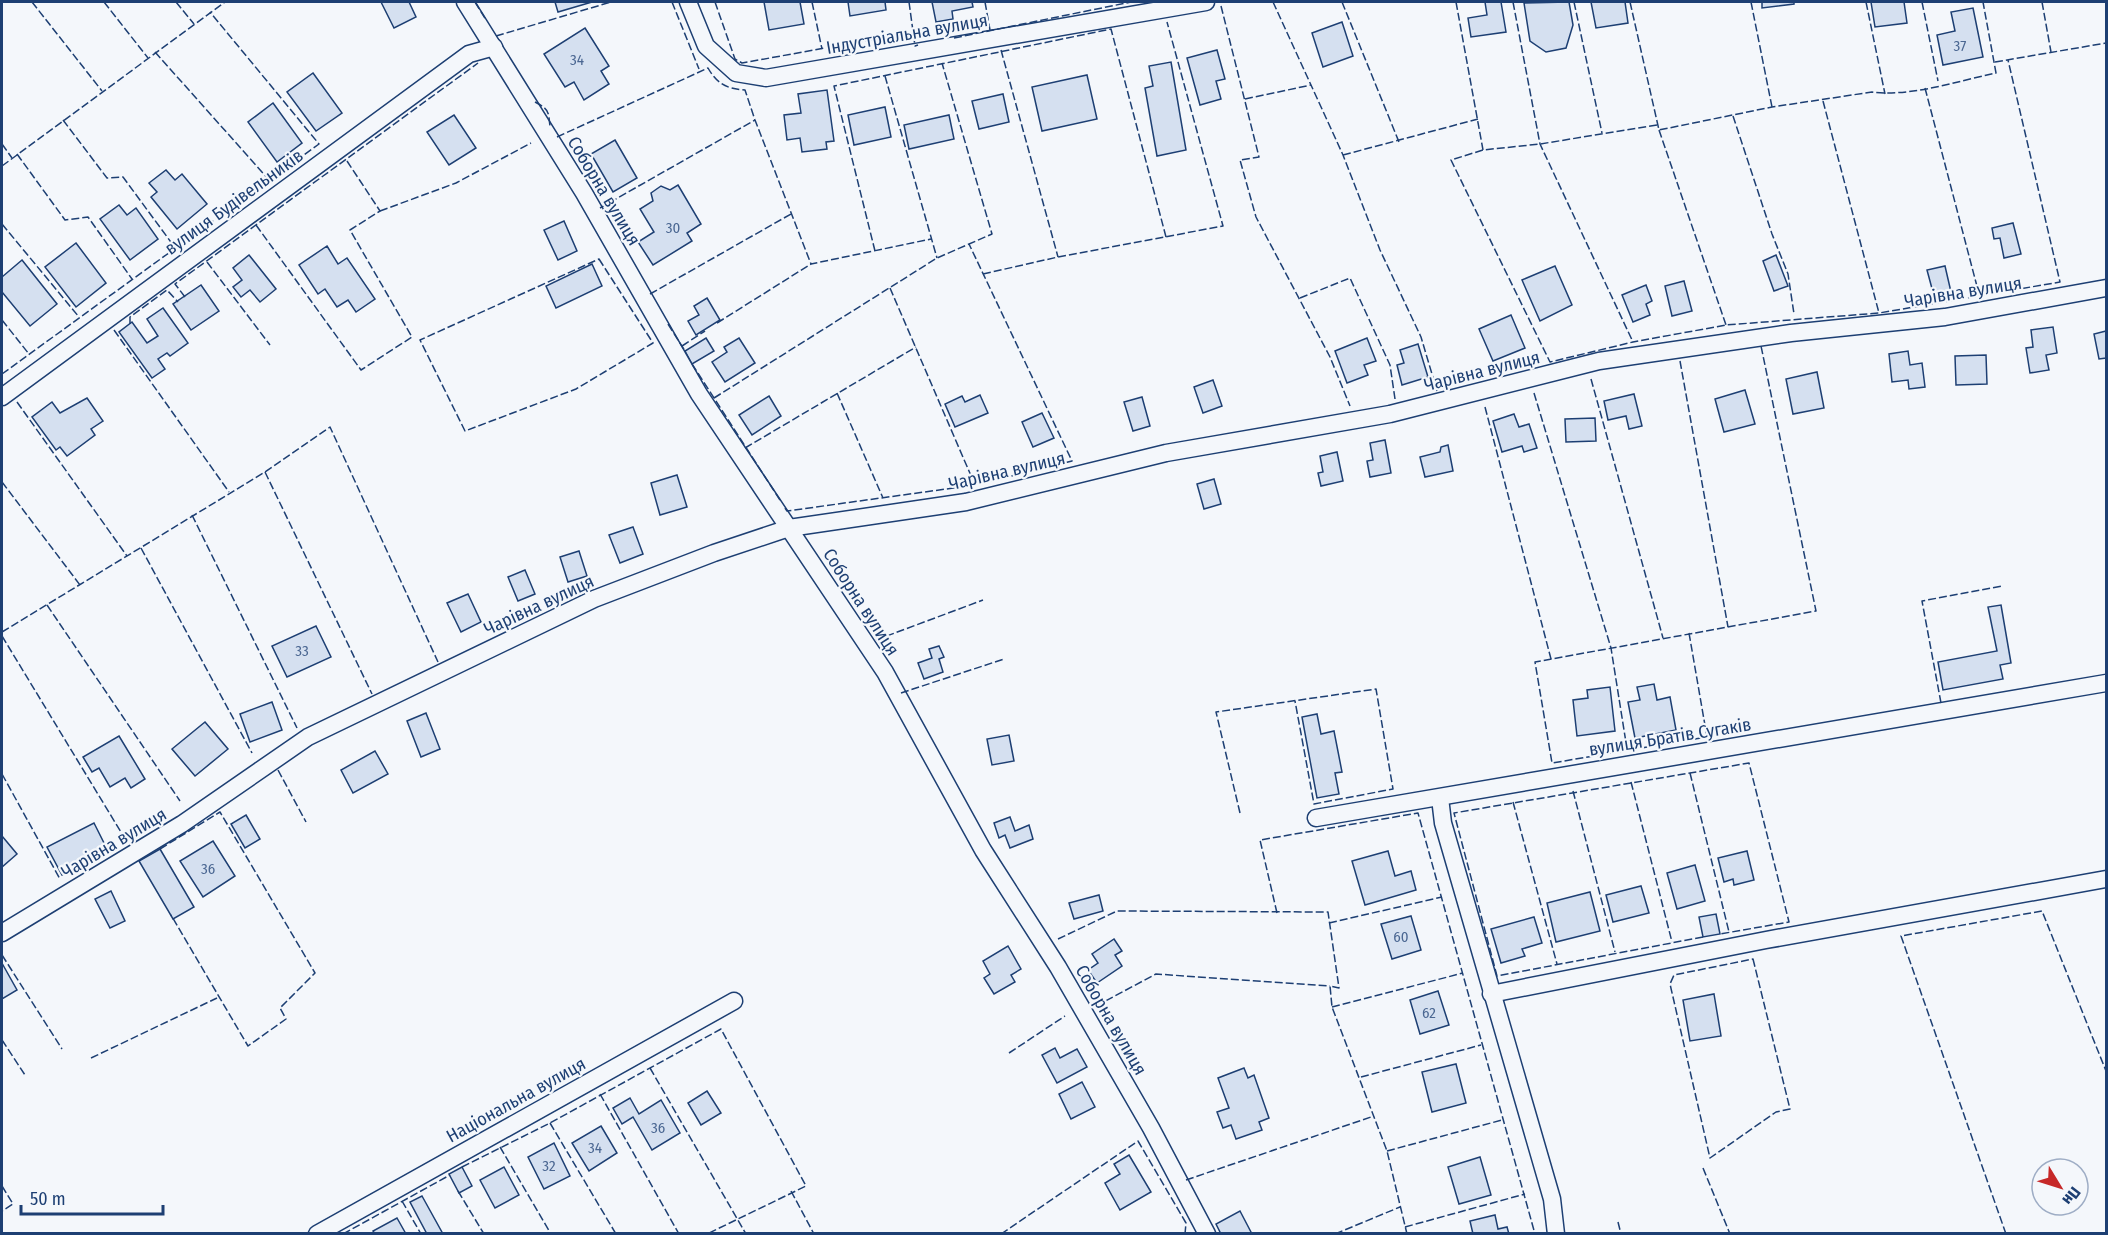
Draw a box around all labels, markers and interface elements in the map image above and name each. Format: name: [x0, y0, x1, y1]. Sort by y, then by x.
street label: Індустріальна вулиця: [825, 9, 989, 59]
house number: 37: [1954, 37, 1966, 55]
house number: 34: [570, 51, 584, 69]
street label: Соборна вулиця: [563, 132, 645, 250]
street label: вулиця Будівельників: [161, 144, 307, 260]
house number: 30: [666, 219, 680, 237]
street label: Чарівна вулиця: [1903, 272, 2023, 312]
street label: Чарівна вулиця: [1422, 346, 1542, 396]
street label: Чарівна вулиця: [947, 447, 1067, 495]
street label: Соборна вулиця: [818, 544, 904, 660]
street label: Чарівна вулиця: [481, 570, 597, 640]
house number: 33: [295, 642, 309, 660]
street label: вулиця Братів Сугаків: [1587, 713, 1753, 761]
street label: Чарівна вулиця: [58, 803, 170, 883]
house number: 36: [201, 860, 215, 878]
house number: 60: [1393, 928, 1409, 946]
street label: Соборна вулиця: [1071, 961, 1151, 1079]
house number: 62: [1422, 1004, 1436, 1022]
street label: Національна вулиця: [442, 1053, 590, 1147]
house number: 36: [651, 1119, 665, 1137]
house number: 34: [588, 1139, 602, 1157]
house number: 32: [542, 1157, 556, 1175]
north arrow: [2030, 1157, 2090, 1217]
scale bar: [21, 1178, 164, 1216]
text: Пн: [2058, 1183, 2084, 1209]
text: 50 m: [30, 1188, 66, 1210]

